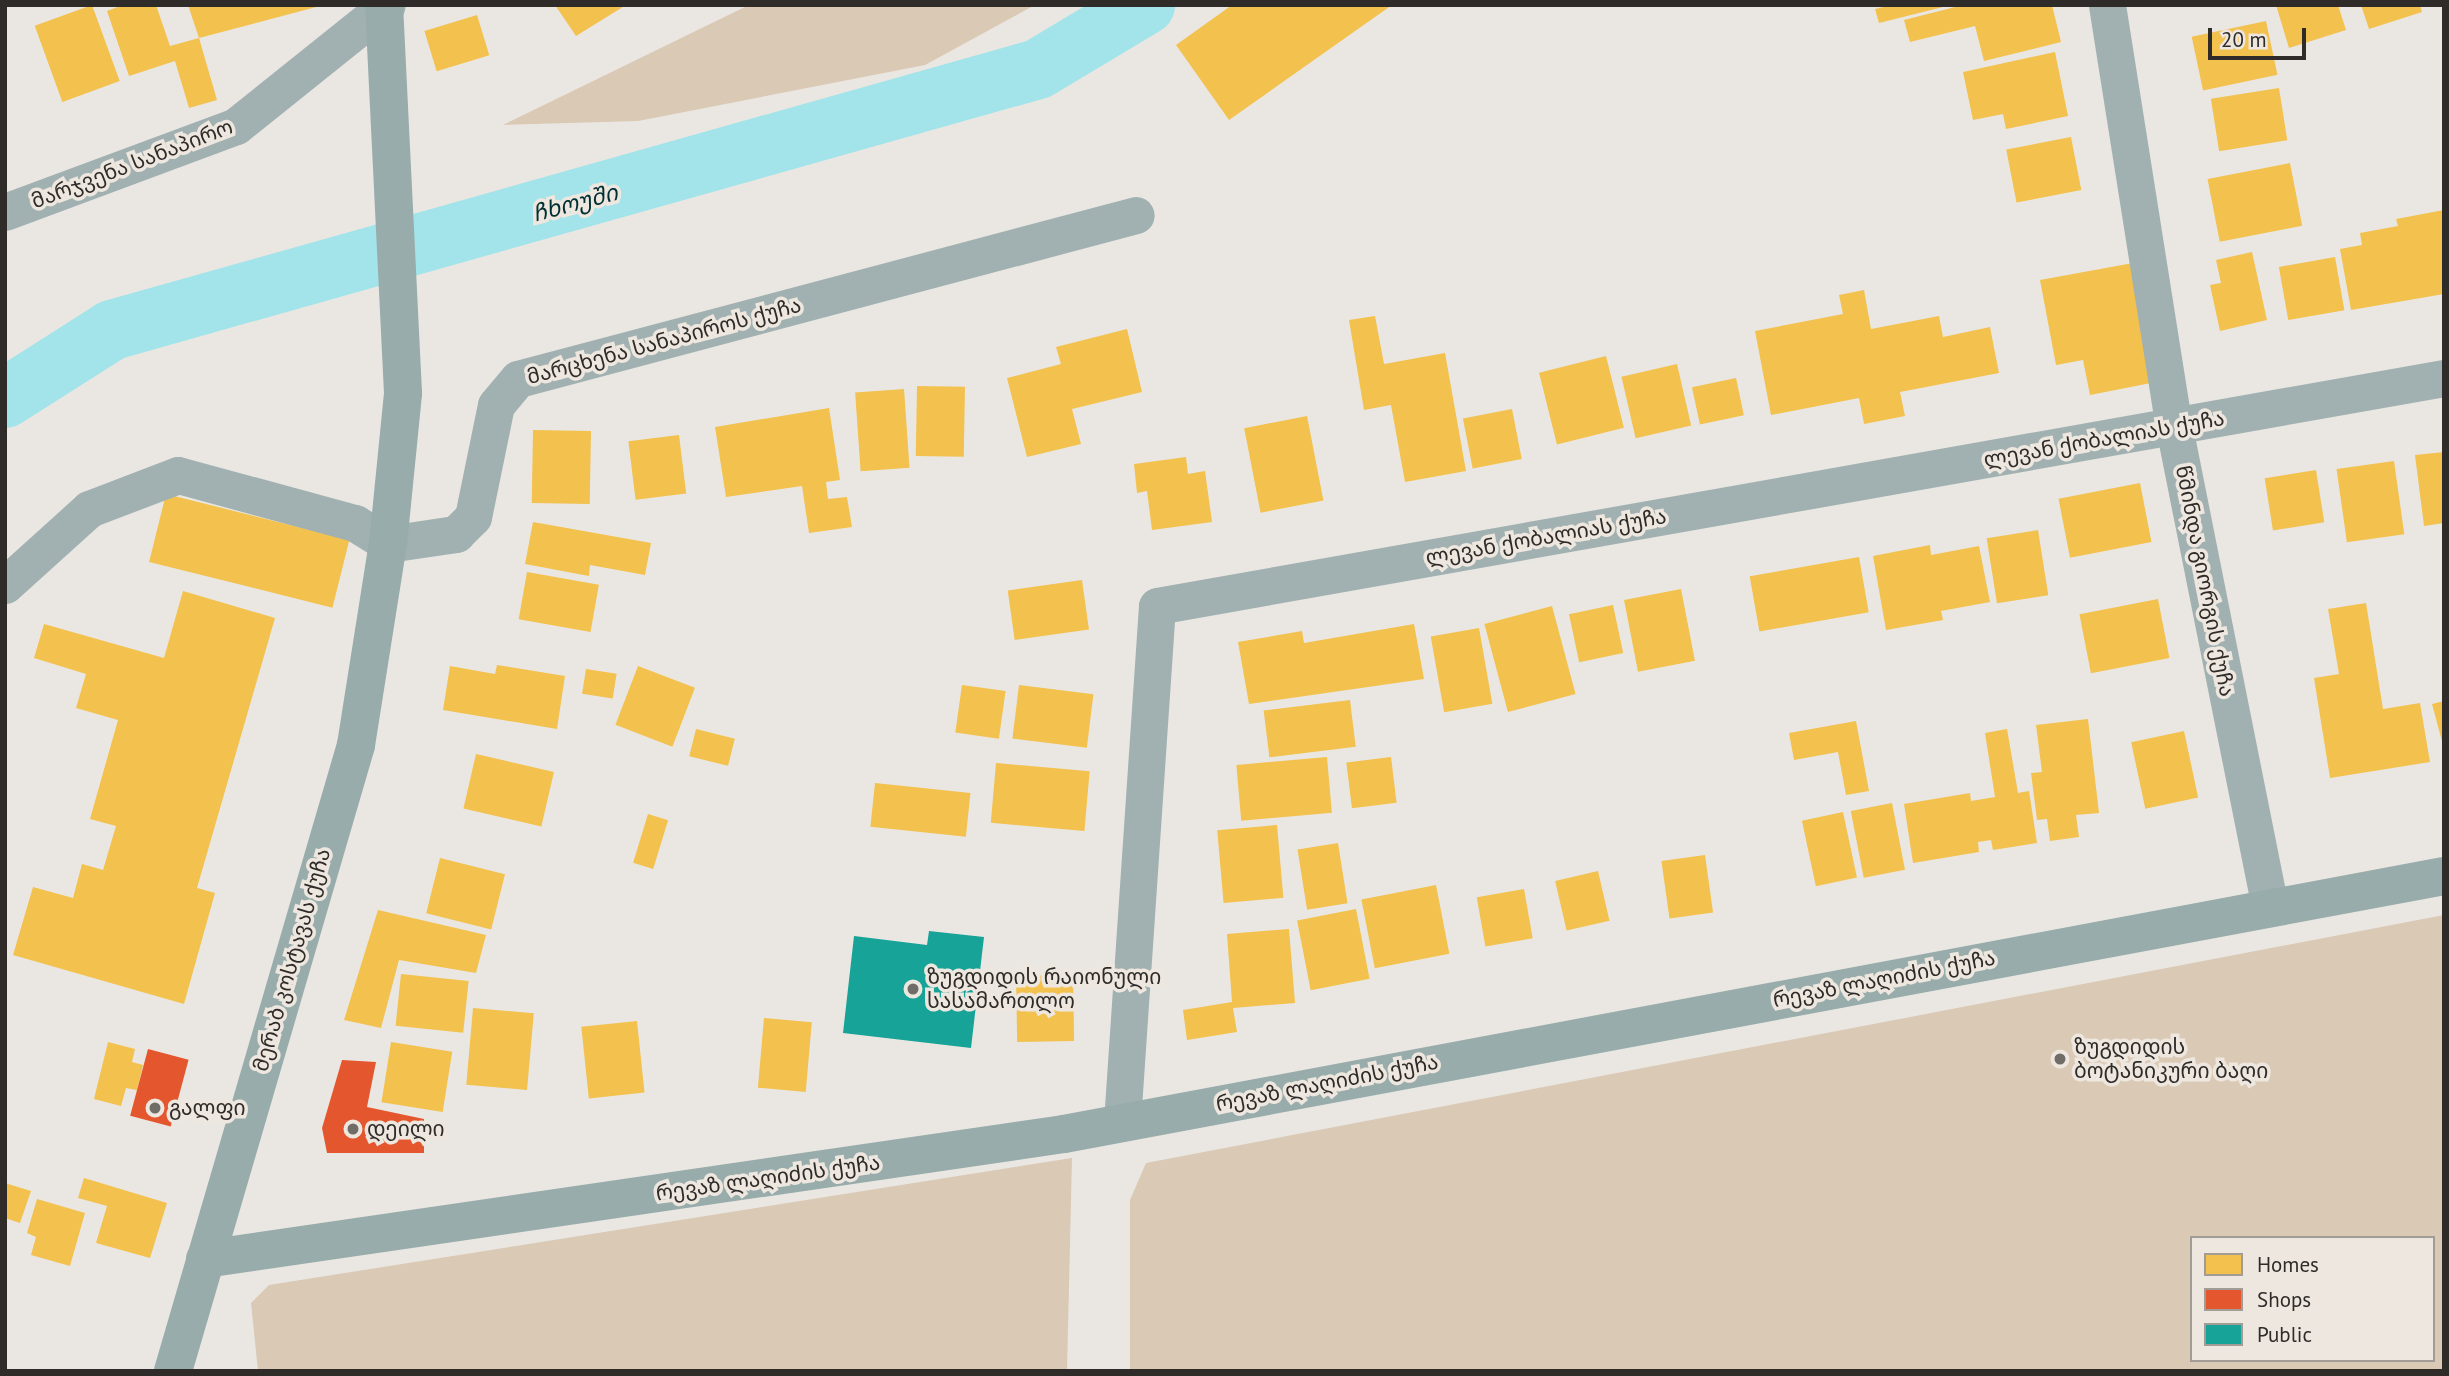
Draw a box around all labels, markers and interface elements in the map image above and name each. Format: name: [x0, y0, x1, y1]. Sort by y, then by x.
scale bar: [2211, 14, 2309, 58]
text: 20 m: [2221, 26, 2267, 53]
street label: მარჯვენა სანაპირო: [28, 114, 236, 214]
water label: ჩხოუში: [529, 178, 621, 228]
street label: მარცხენა სანაპიროს ქუჩა: [524, 292, 804, 390]
street label: ლევან ქობალიას ქუჩა: [1982, 405, 2226, 473]
street label: წმინდა გიორგის ქუჩა: [2170, 463, 2240, 699]
street label: ლევან ქობალიას ქუჩა: [1424, 503, 1668, 571]
street label: მერაბ კოსტავას ქუჩა: [248, 846, 336, 1074]
street label: რევაზ ლაღიძის ქუჩა: [1771, 945, 1997, 1013]
place label: ზუგდიდის რაიონული სასამართლო: [927, 964, 1161, 1014]
marker: ზუგდიდის რაიონული სასამართლო: [905, 981, 921, 997]
place label: ზუგდიდის ბოტანიკური ბაღი: [2074, 1034, 2268, 1084]
street label: რევაზ ლაღიძის ქუჩა: [1214, 1049, 1440, 1117]
marker: ზუგდიდის ბოტანიკური ბაღი: [2052, 1051, 2068, 1067]
place label: გალფი: [169, 1095, 246, 1121]
marker: გალფი: [147, 1100, 163, 1116]
place label: დეილი: [367, 1116, 445, 1142]
marker: დეილი: [345, 1121, 361, 1137]
street label: რევაზ ლაღიძის ქუჩა: [654, 1150, 882, 1206]
legend: [2190, 1236, 2435, 1362]
text: Homes: [2257, 1251, 2319, 1278]
text: Shops: [2257, 1286, 2311, 1313]
text: Public: [2257, 1321, 2312, 1348]

